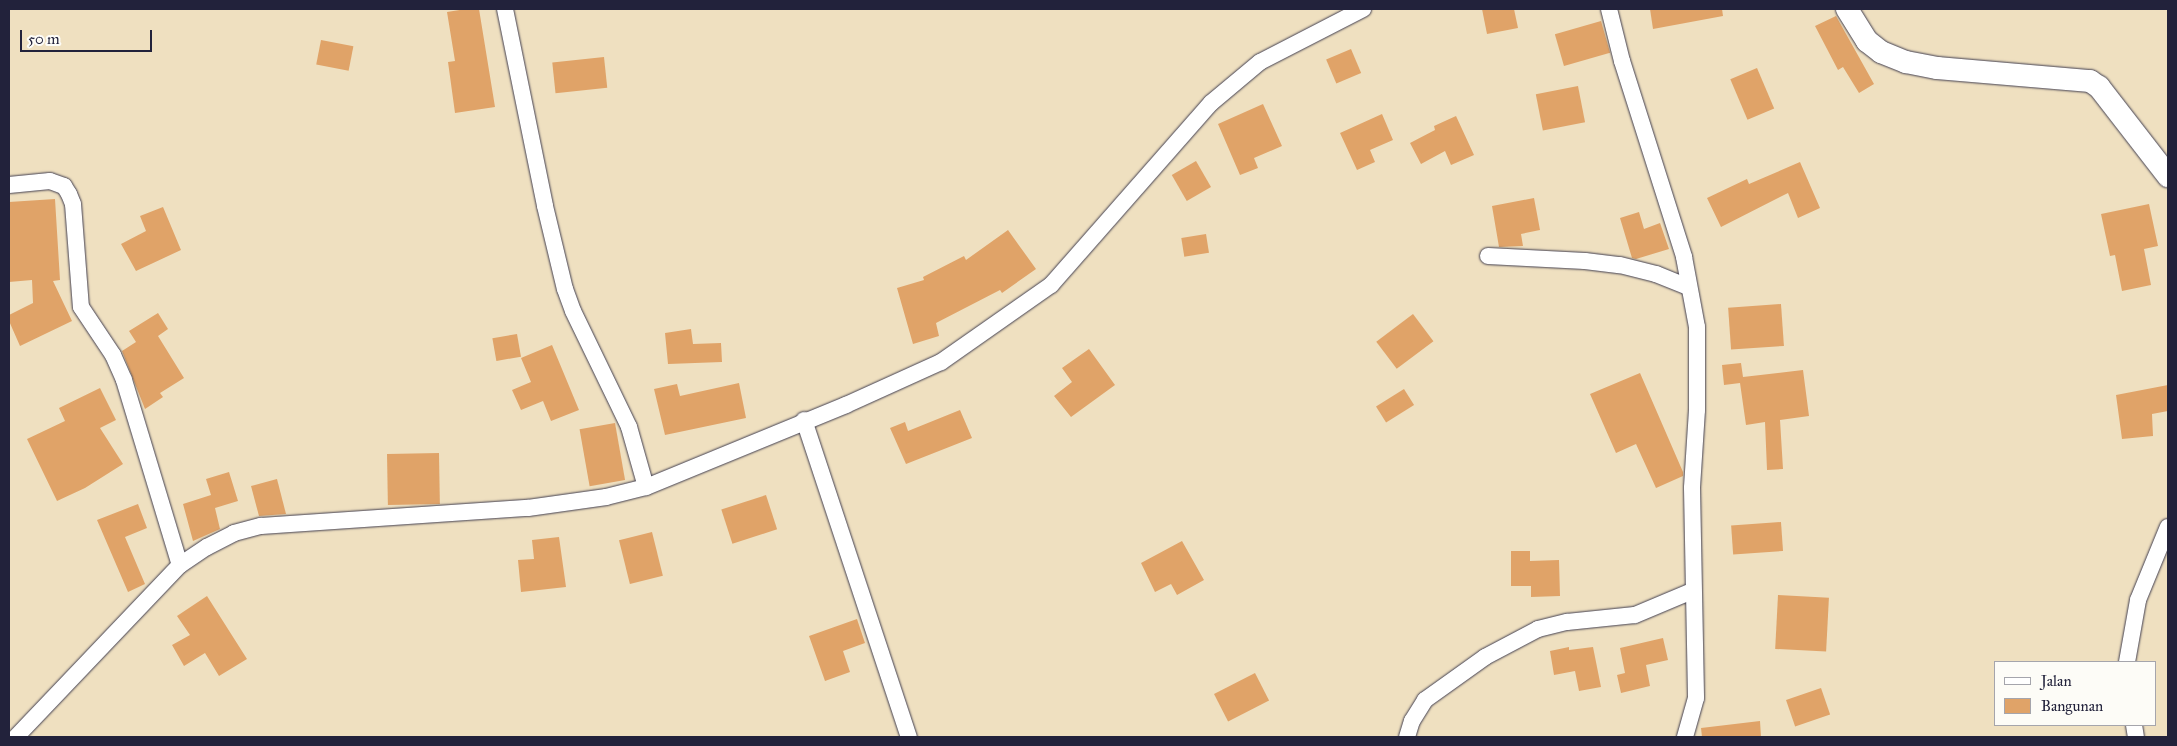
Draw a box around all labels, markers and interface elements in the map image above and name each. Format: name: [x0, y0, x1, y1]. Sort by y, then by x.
scale bar: [22, 20, 155, 52]
text: 50 m: [28, 30, 60, 48]
legend: [1994, 661, 2157, 726]
text: Jalan: [2041, 672, 2072, 690]
text: Bangunan: [2041, 697, 2103, 715]

